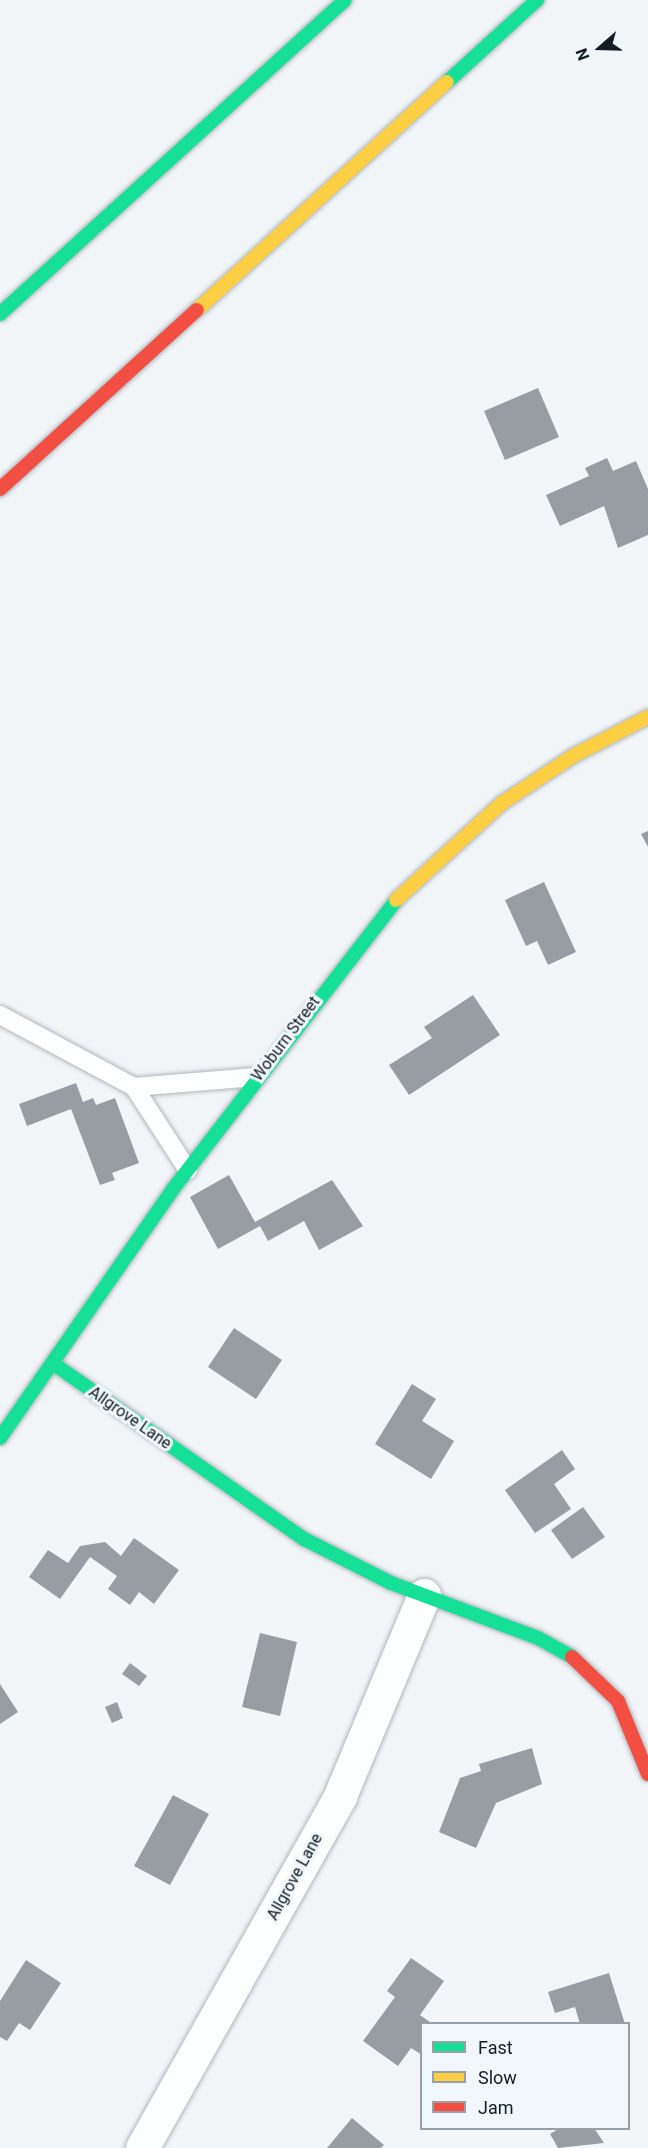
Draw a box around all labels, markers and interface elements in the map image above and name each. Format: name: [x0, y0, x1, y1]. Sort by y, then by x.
north arrow: [570, 18, 630, 78]
text: N: [572, 46, 593, 63]
street label: Woburn Street: [248, 993, 324, 1085]
street label: Allgrove Lane: [85, 1383, 175, 1453]
street label: Allgrove Lane: [263, 1830, 327, 1924]
legend: [420, 2022, 630, 2130]
text: Fast: [478, 2037, 513, 2058]
text: Slow: [478, 2067, 517, 2088]
text: Jam: [478, 2097, 514, 2118]

